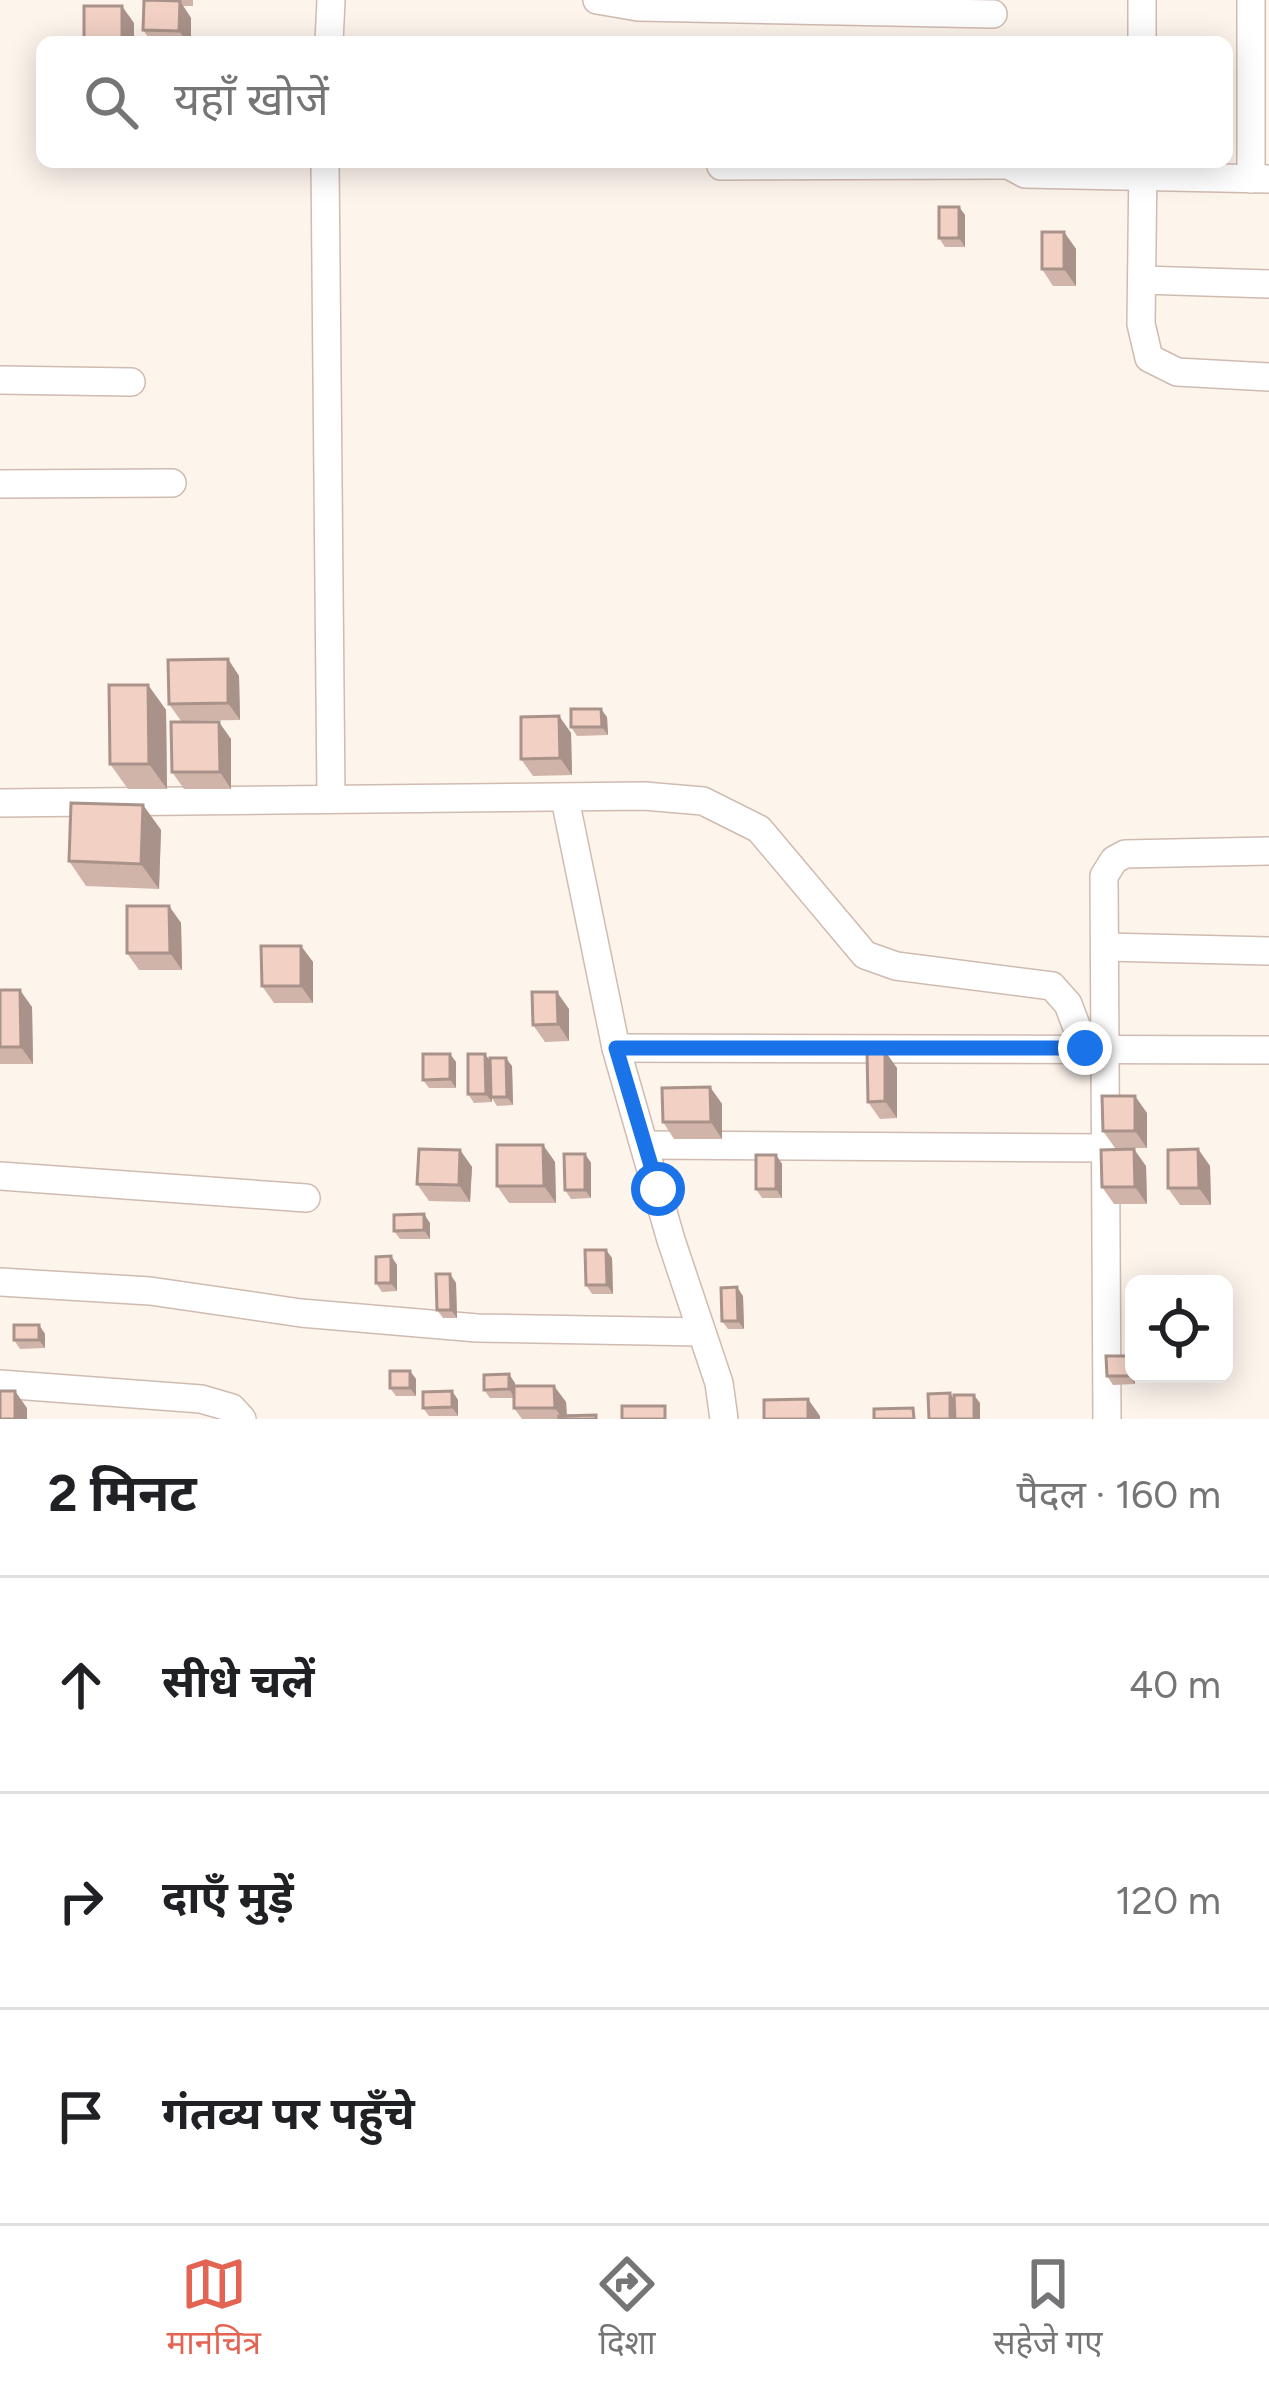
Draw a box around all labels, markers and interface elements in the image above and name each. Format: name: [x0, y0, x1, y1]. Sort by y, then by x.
search box: [36, 36, 1233, 168]
icon: search: [78, 69, 144, 135]
text: यहाँ खोजें: [174, 72, 329, 126]
route end: [1058, 1021, 1112, 1075]
route start: [631, 1162, 685, 1216]
map controls: [1125, 1275, 1233, 1383]
button: locate: [1125, 1275, 1233, 1383]
text: 2 मिनट: [48, 1463, 197, 1524]
text: पैदल · 160 m: [1017, 1471, 1221, 1518]
icon: ahead: [48, 1652, 114, 1718]
text: सीधे चलें: [162, 1654, 315, 1708]
text: 40 m: [1129, 1661, 1221, 1708]
icon: right: [48, 1868, 114, 1934]
text: दाएँ मुड़ें: [162, 1870, 294, 1924]
text: 120 m: [1115, 1877, 1221, 1924]
icon: arrive: [48, 2084, 114, 2150]
text: गंतव्य पर पहुँचे: [162, 2086, 415, 2140]
tab: मानचित्र: [167, 2251, 261, 2367]
tab: दिशा: [594, 2251, 660, 2367]
tab: सहेजे गए: [993, 2251, 1102, 2367]

